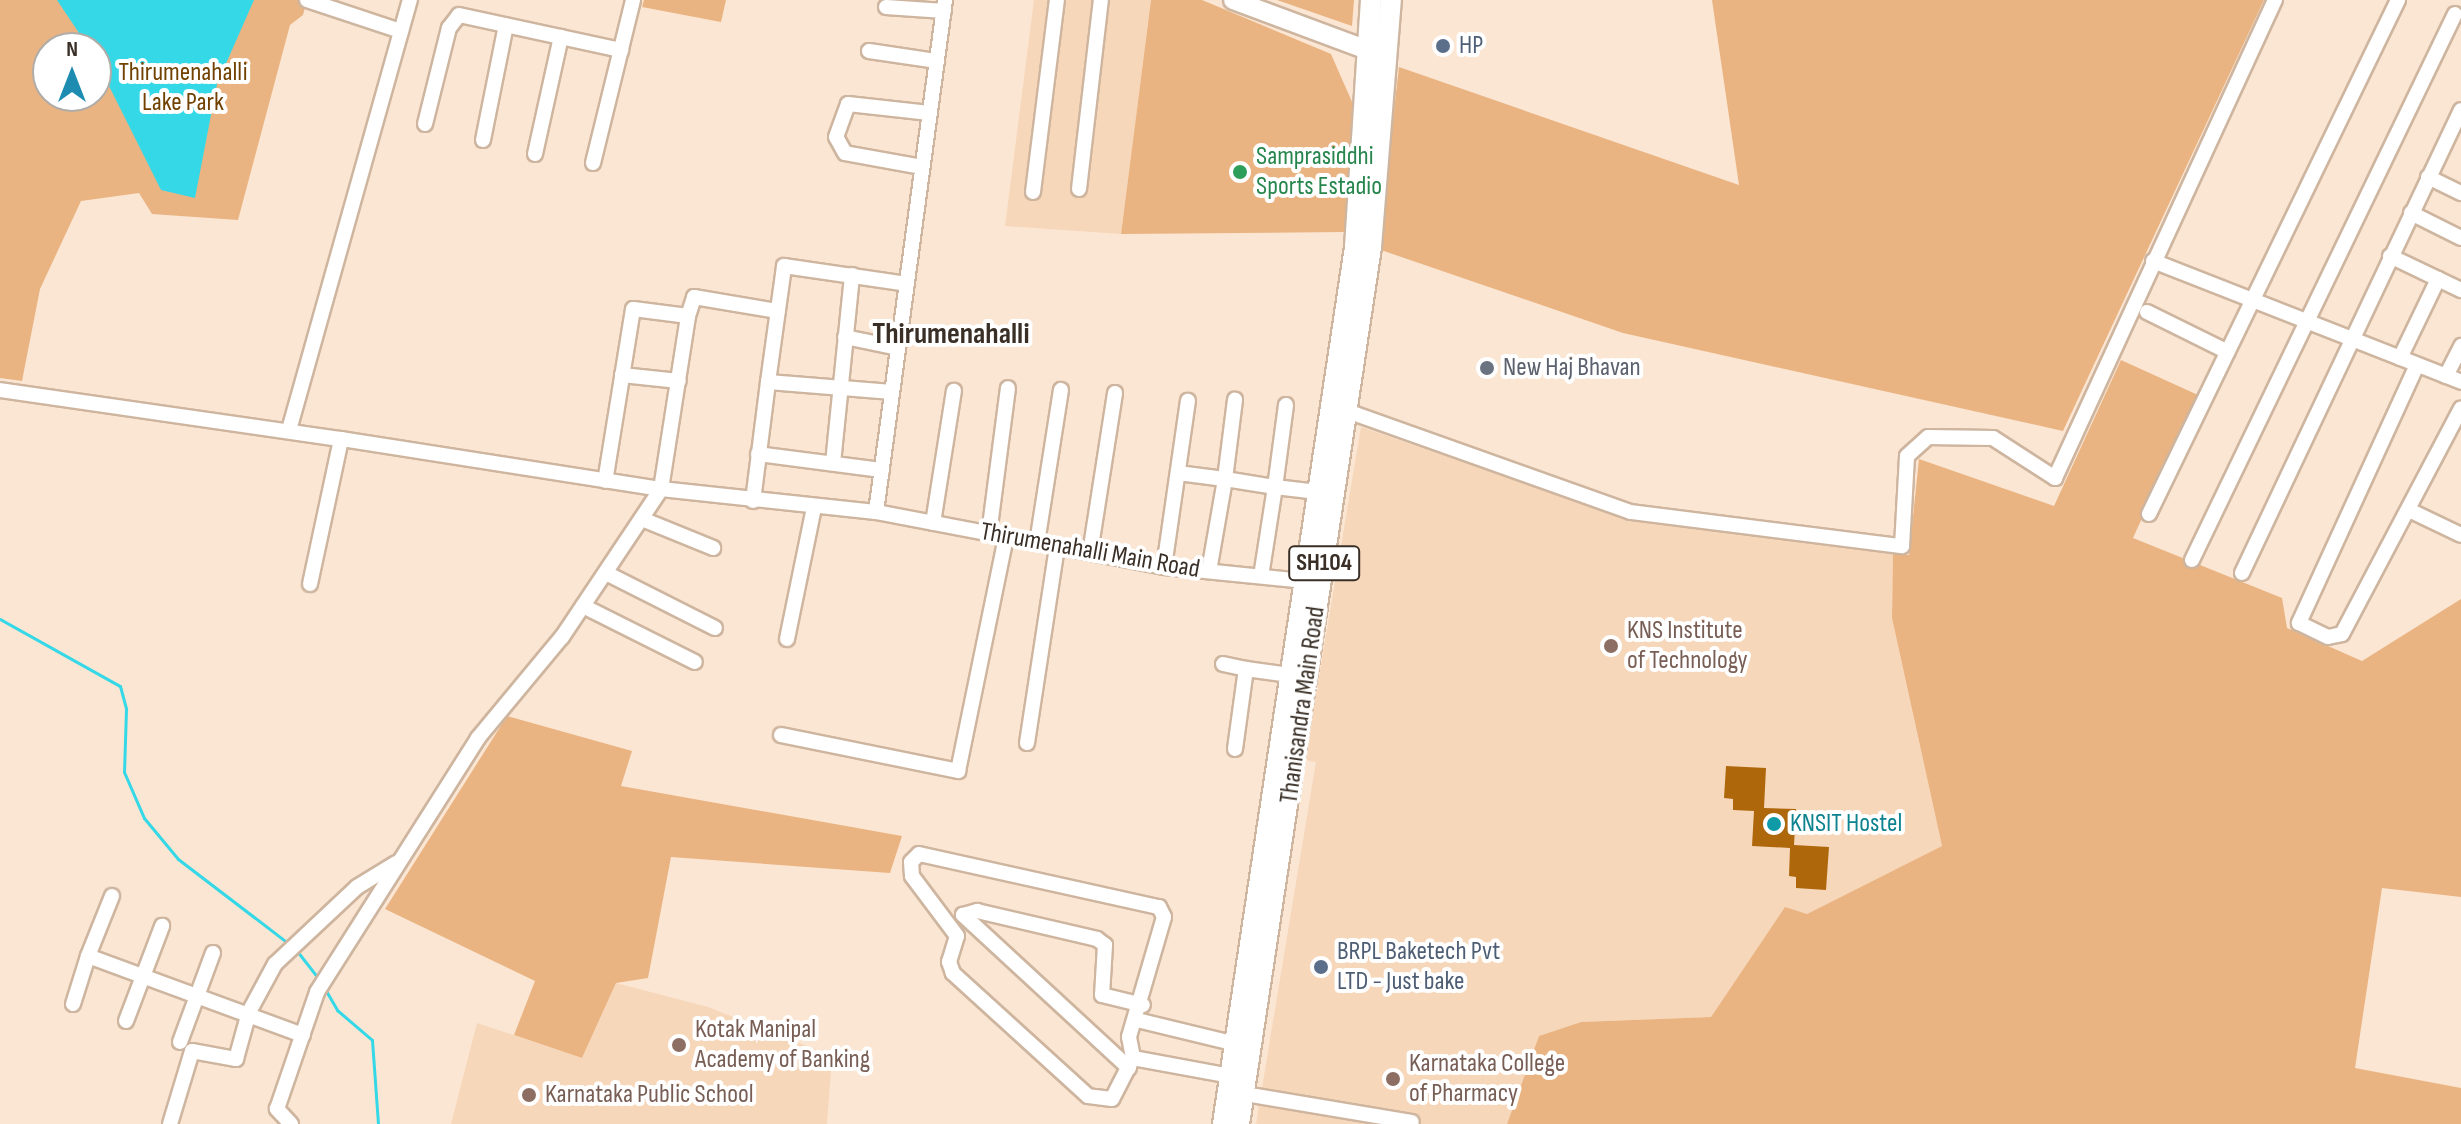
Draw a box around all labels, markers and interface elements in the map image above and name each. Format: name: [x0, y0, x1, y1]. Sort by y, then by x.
place label: HP: [1459, 30, 1483, 62]
north arrow: [32, 32, 112, 112]
text: N: [66, 36, 78, 63]
marker: HP: [1434, 37, 1452, 55]
park label: Thirumenahalli Lake Park: [118, 57, 248, 118]
place label: Samprasiddhi Sports Estadio: [1256, 141, 1382, 202]
marker: Samprasiddhi Sports Estadio: [1231, 163, 1249, 181]
district label: Thirumenahalli: [872, 316, 1030, 352]
place label: New Haj Bhavan: [1503, 352, 1641, 384]
marker: New Haj Bhavan: [1478, 359, 1496, 377]
street label: Thirumenahalli Main Road: [978, 516, 1202, 586]
road number: SH104: [1288, 543, 1360, 583]
street label: Thanisandra Main Road: [1274, 604, 1332, 806]
place label: KNS Institute of Technology: [1627, 615, 1748, 676]
marker: KNS Institute of Technology: [1602, 637, 1620, 655]
place label: KNSIT Hostel: [1790, 808, 1902, 840]
marker: KNSIT Hostel: [1765, 815, 1783, 833]
place label: BRPL Baketech Pvt LTD - Just bake: [1337, 936, 1500, 998]
marker: BRPL Baketech Pvt LTD - Just bake: [1312, 958, 1330, 976]
place label: Kotak Manipal Academy of Banking: [695, 1014, 870, 1076]
marker: Kotak Manipal Academy of Banking: [670, 1036, 688, 1054]
place label: Karnataka College of Pharmacy: [1409, 1048, 1565, 1110]
marker: Karnataka College of Pharmacy: [1384, 1070, 1402, 1088]
place label: Karnataka Public School: [545, 1079, 754, 1111]
marker: Karnataka Public School: [520, 1086, 538, 1104]

